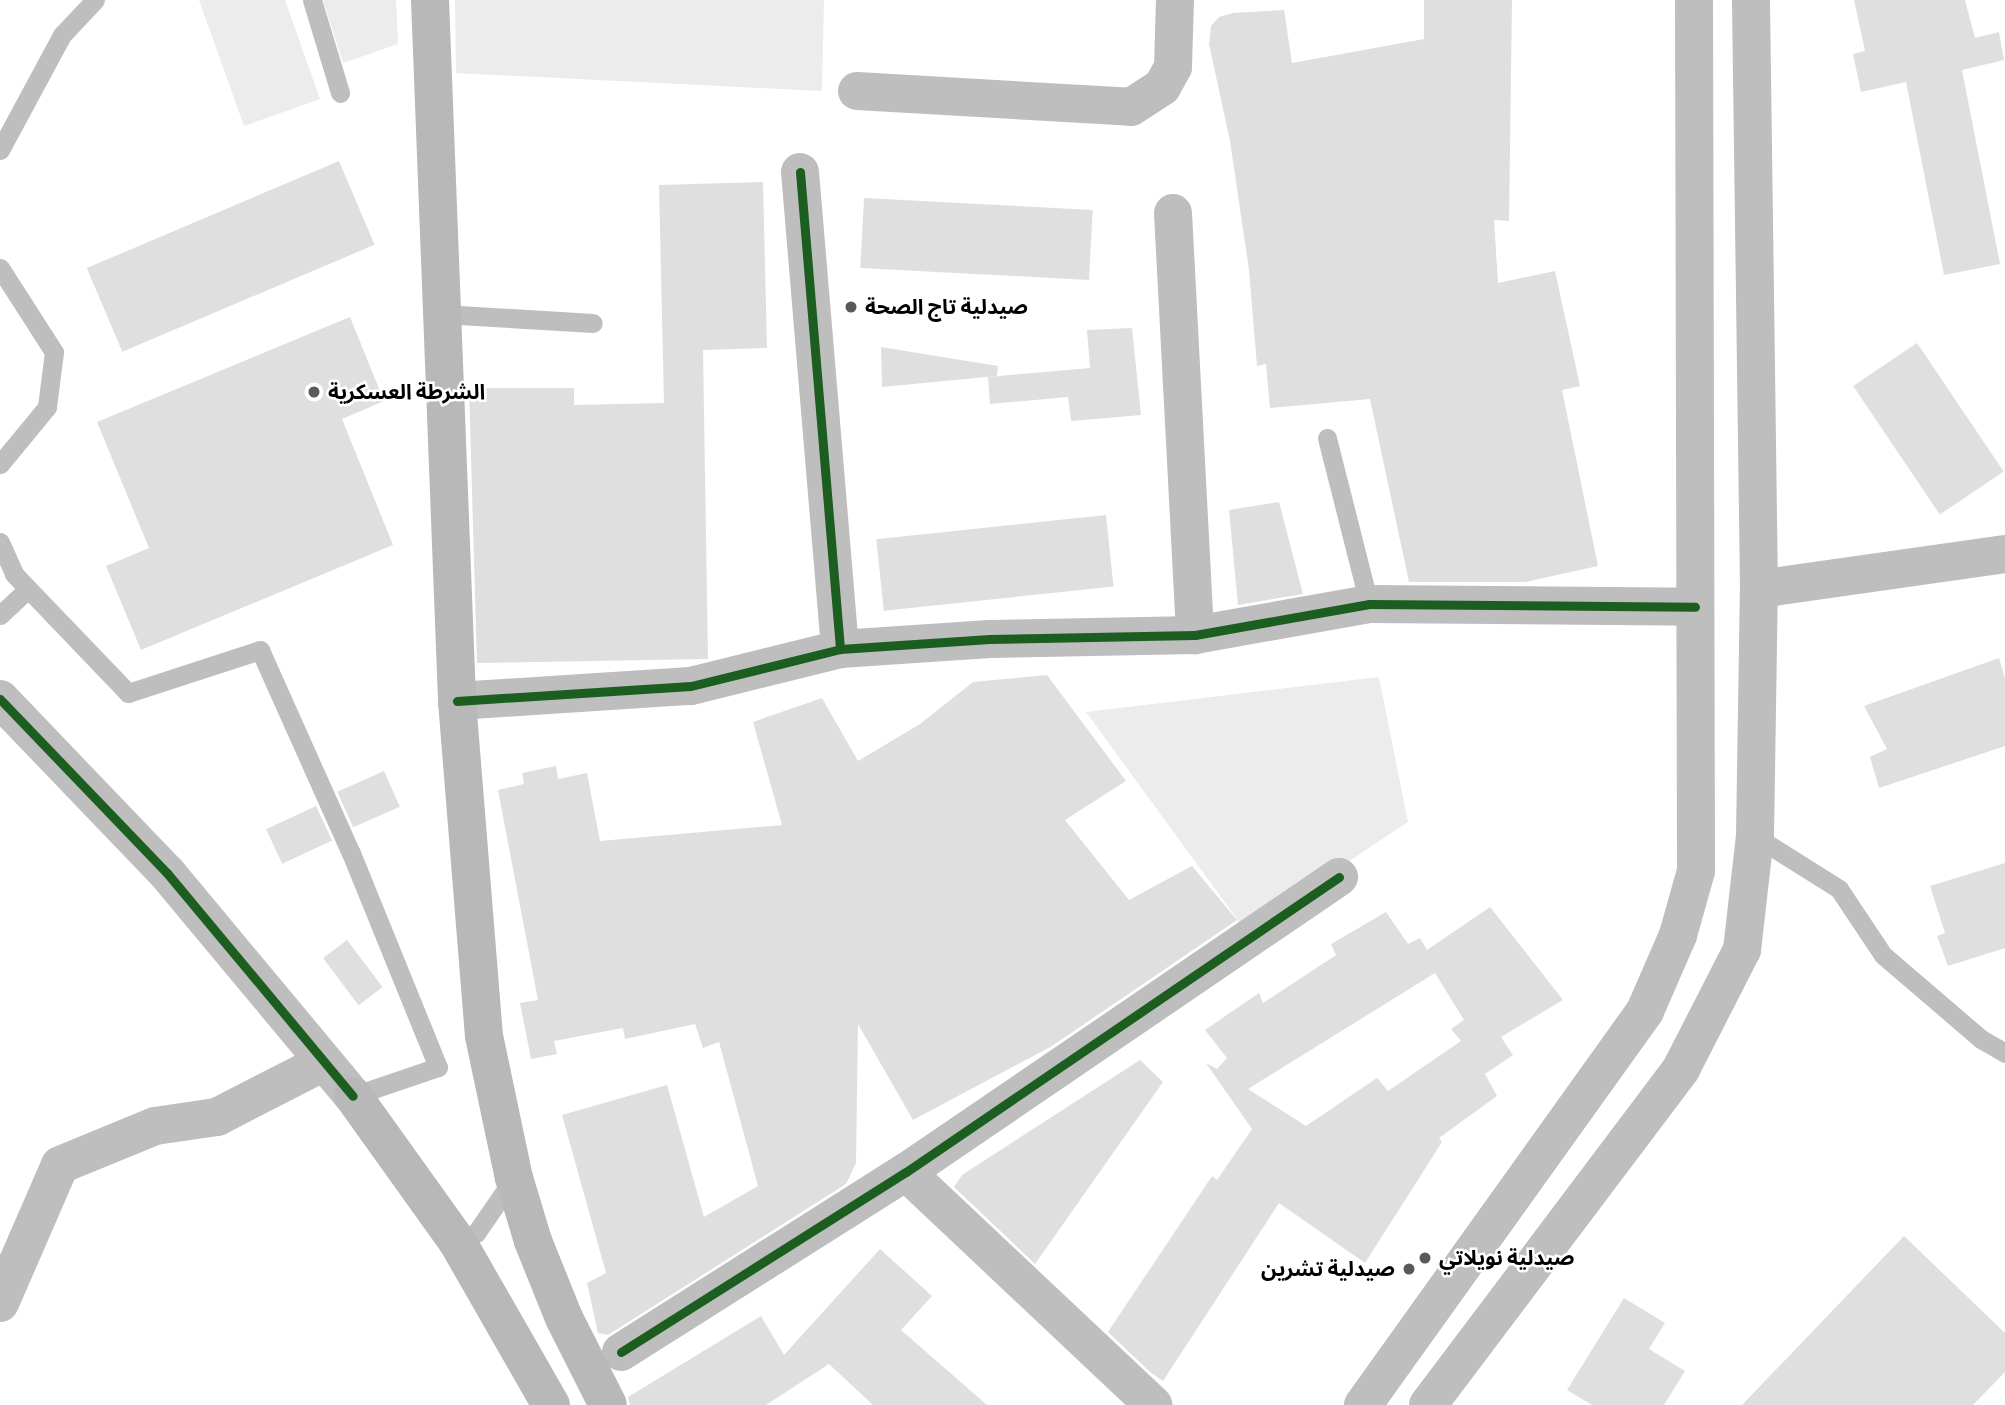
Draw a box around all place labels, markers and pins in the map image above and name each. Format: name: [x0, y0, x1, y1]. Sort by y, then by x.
place label: صيدلية تاج الصحة: [865, 294, 1028, 320]
marker: صيدلية تاج الصحة: [843, 299, 859, 315]
place label: الشرطة العسكرية: [328, 379, 485, 405]
marker: الشرطة العسكرية: [306, 384, 322, 400]
place label: صيدلية نويلاتي: [1439, 1245, 1575, 1271]
marker: صيدلية نويلاتي: [1417, 1250, 1433, 1266]
place label: صيدلية تشرين: [1261, 1256, 1395, 1282]
marker: صيدلية تشرين: [1401, 1261, 1417, 1277]

